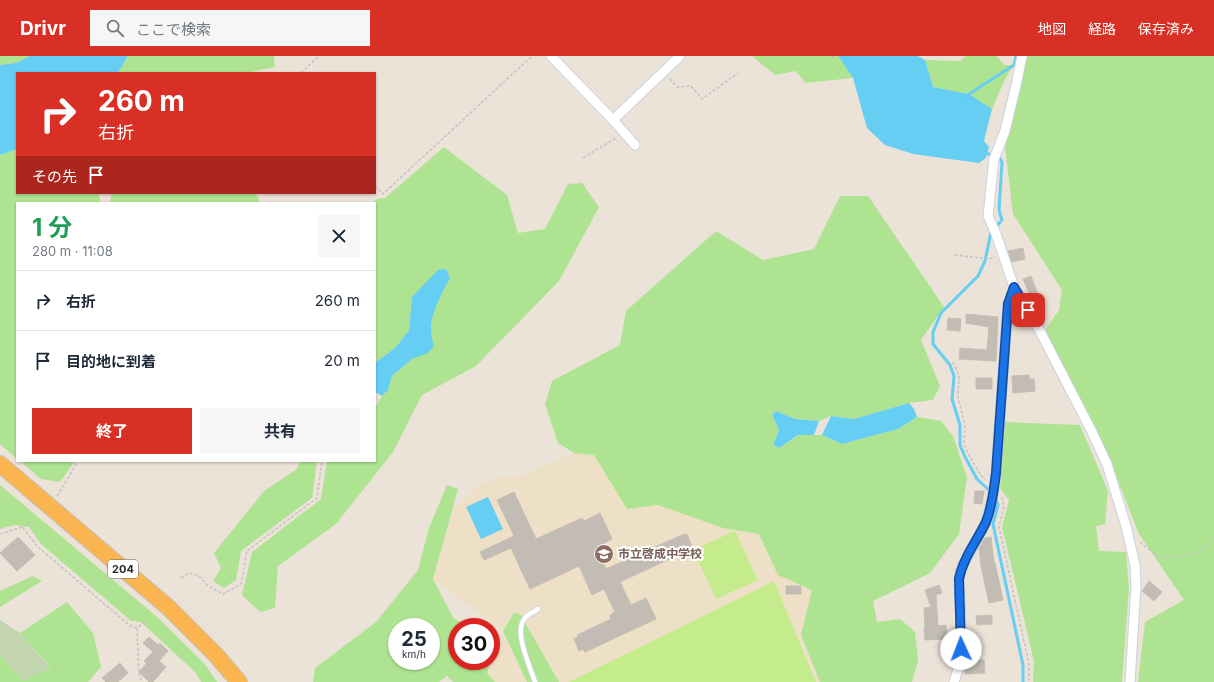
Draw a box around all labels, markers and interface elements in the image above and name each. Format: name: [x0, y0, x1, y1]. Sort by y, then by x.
search box: [90, 10, 370, 46]
text: Drivr: [20, 17, 66, 40]
icon: search: [104, 17, 126, 39]
text: ここで検索: [136, 20, 211, 39]
text: 地図: [1038, 20, 1066, 37]
text: 経路: [1088, 20, 1116, 37]
text: 保存済み: [1138, 20, 1194, 37]
text: 260 m: [98, 84, 185, 118]
icon: right: [32, 88, 84, 140]
text: 右折: [98, 122, 134, 143]
icon: arrive: [85, 164, 107, 186]
text: その先: [32, 167, 77, 186]
text: 1 分: [32, 213, 72, 242]
button: close: [318, 215, 360, 257]
text: 280 m · 11:08: [32, 243, 113, 259]
icon: right: [32, 290, 54, 312]
text: 260 m: [315, 291, 360, 310]
text: 右折: [66, 292, 96, 311]
pin: [1011, 293, 1045, 327]
icon: arrive: [1017, 299, 1039, 321]
icon: arrive: [32, 350, 54, 372]
text: 20 m: [324, 351, 360, 370]
text: 目的地に到着: [66, 352, 156, 371]
button: 終了: [32, 408, 192, 454]
button: 共有: [200, 408, 360, 454]
school or university icon: 市立啓成中学校: [593, 543, 615, 565]
place label: 市立啓成中学校: [618, 546, 702, 561]
road number: 204: [108, 560, 138, 578]
speed limit sign: 30: [448, 618, 500, 670]
text: 25: [401, 627, 427, 651]
position arrow: [940, 628, 982, 670]
text: km/h: [402, 648, 426, 660]

